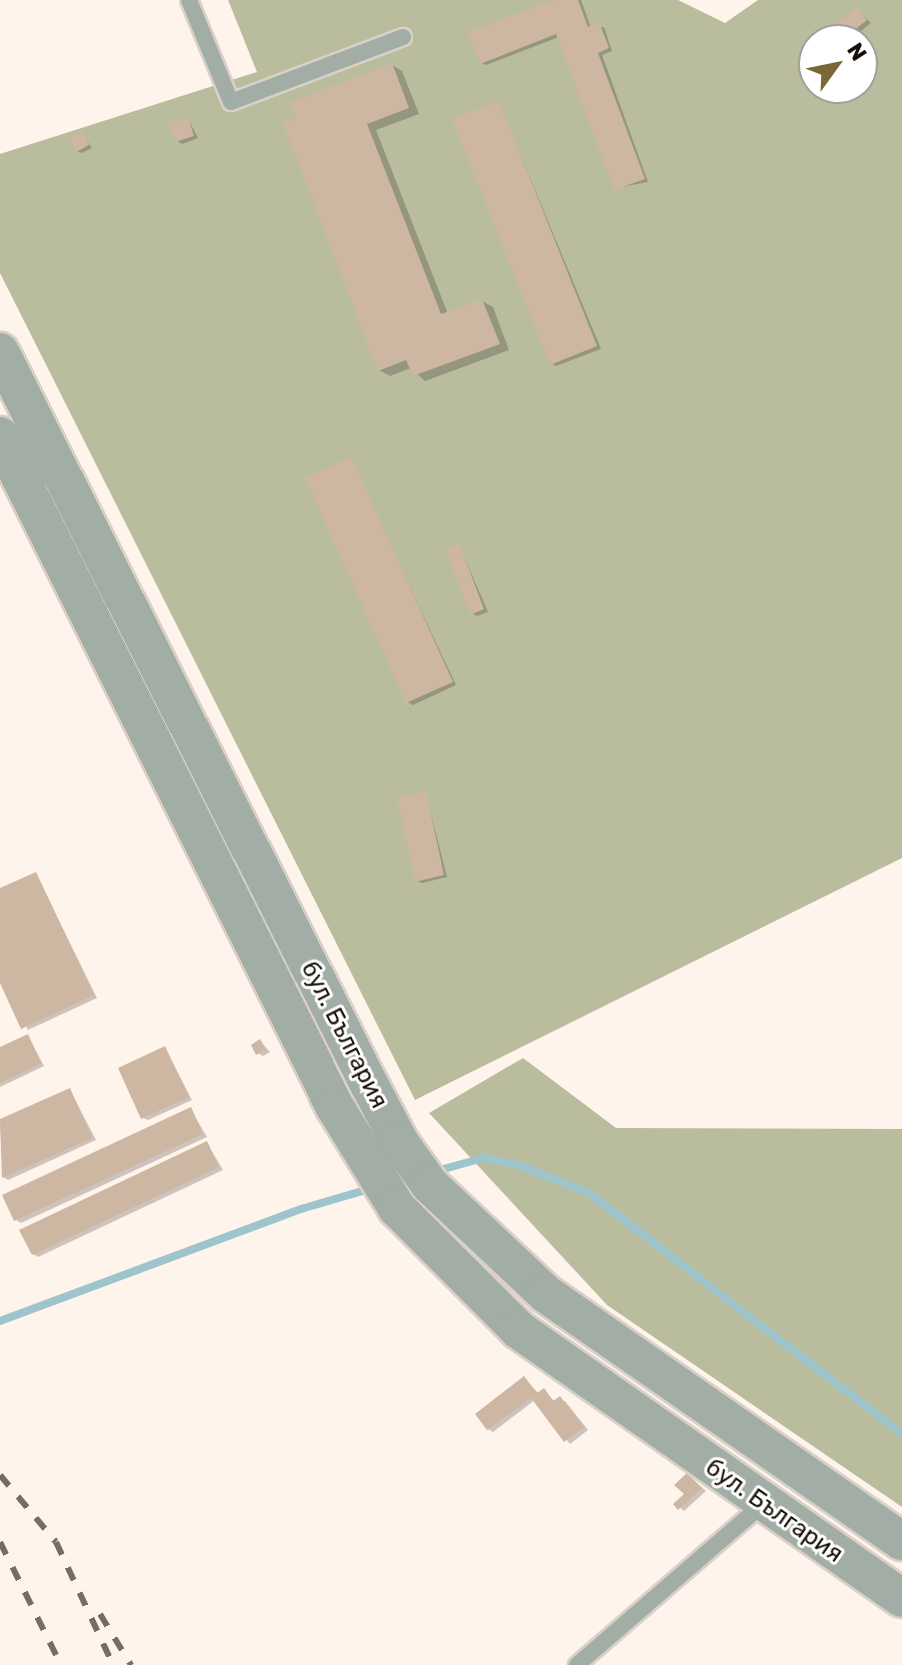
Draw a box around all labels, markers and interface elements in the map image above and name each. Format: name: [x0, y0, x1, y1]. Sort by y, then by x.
north arrow: [798, 24, 878, 104]
text: N: [841, 38, 872, 66]
street label: бул. България: [295, 957, 393, 1113]
street label: бул. България: [700, 1453, 848, 1569]

